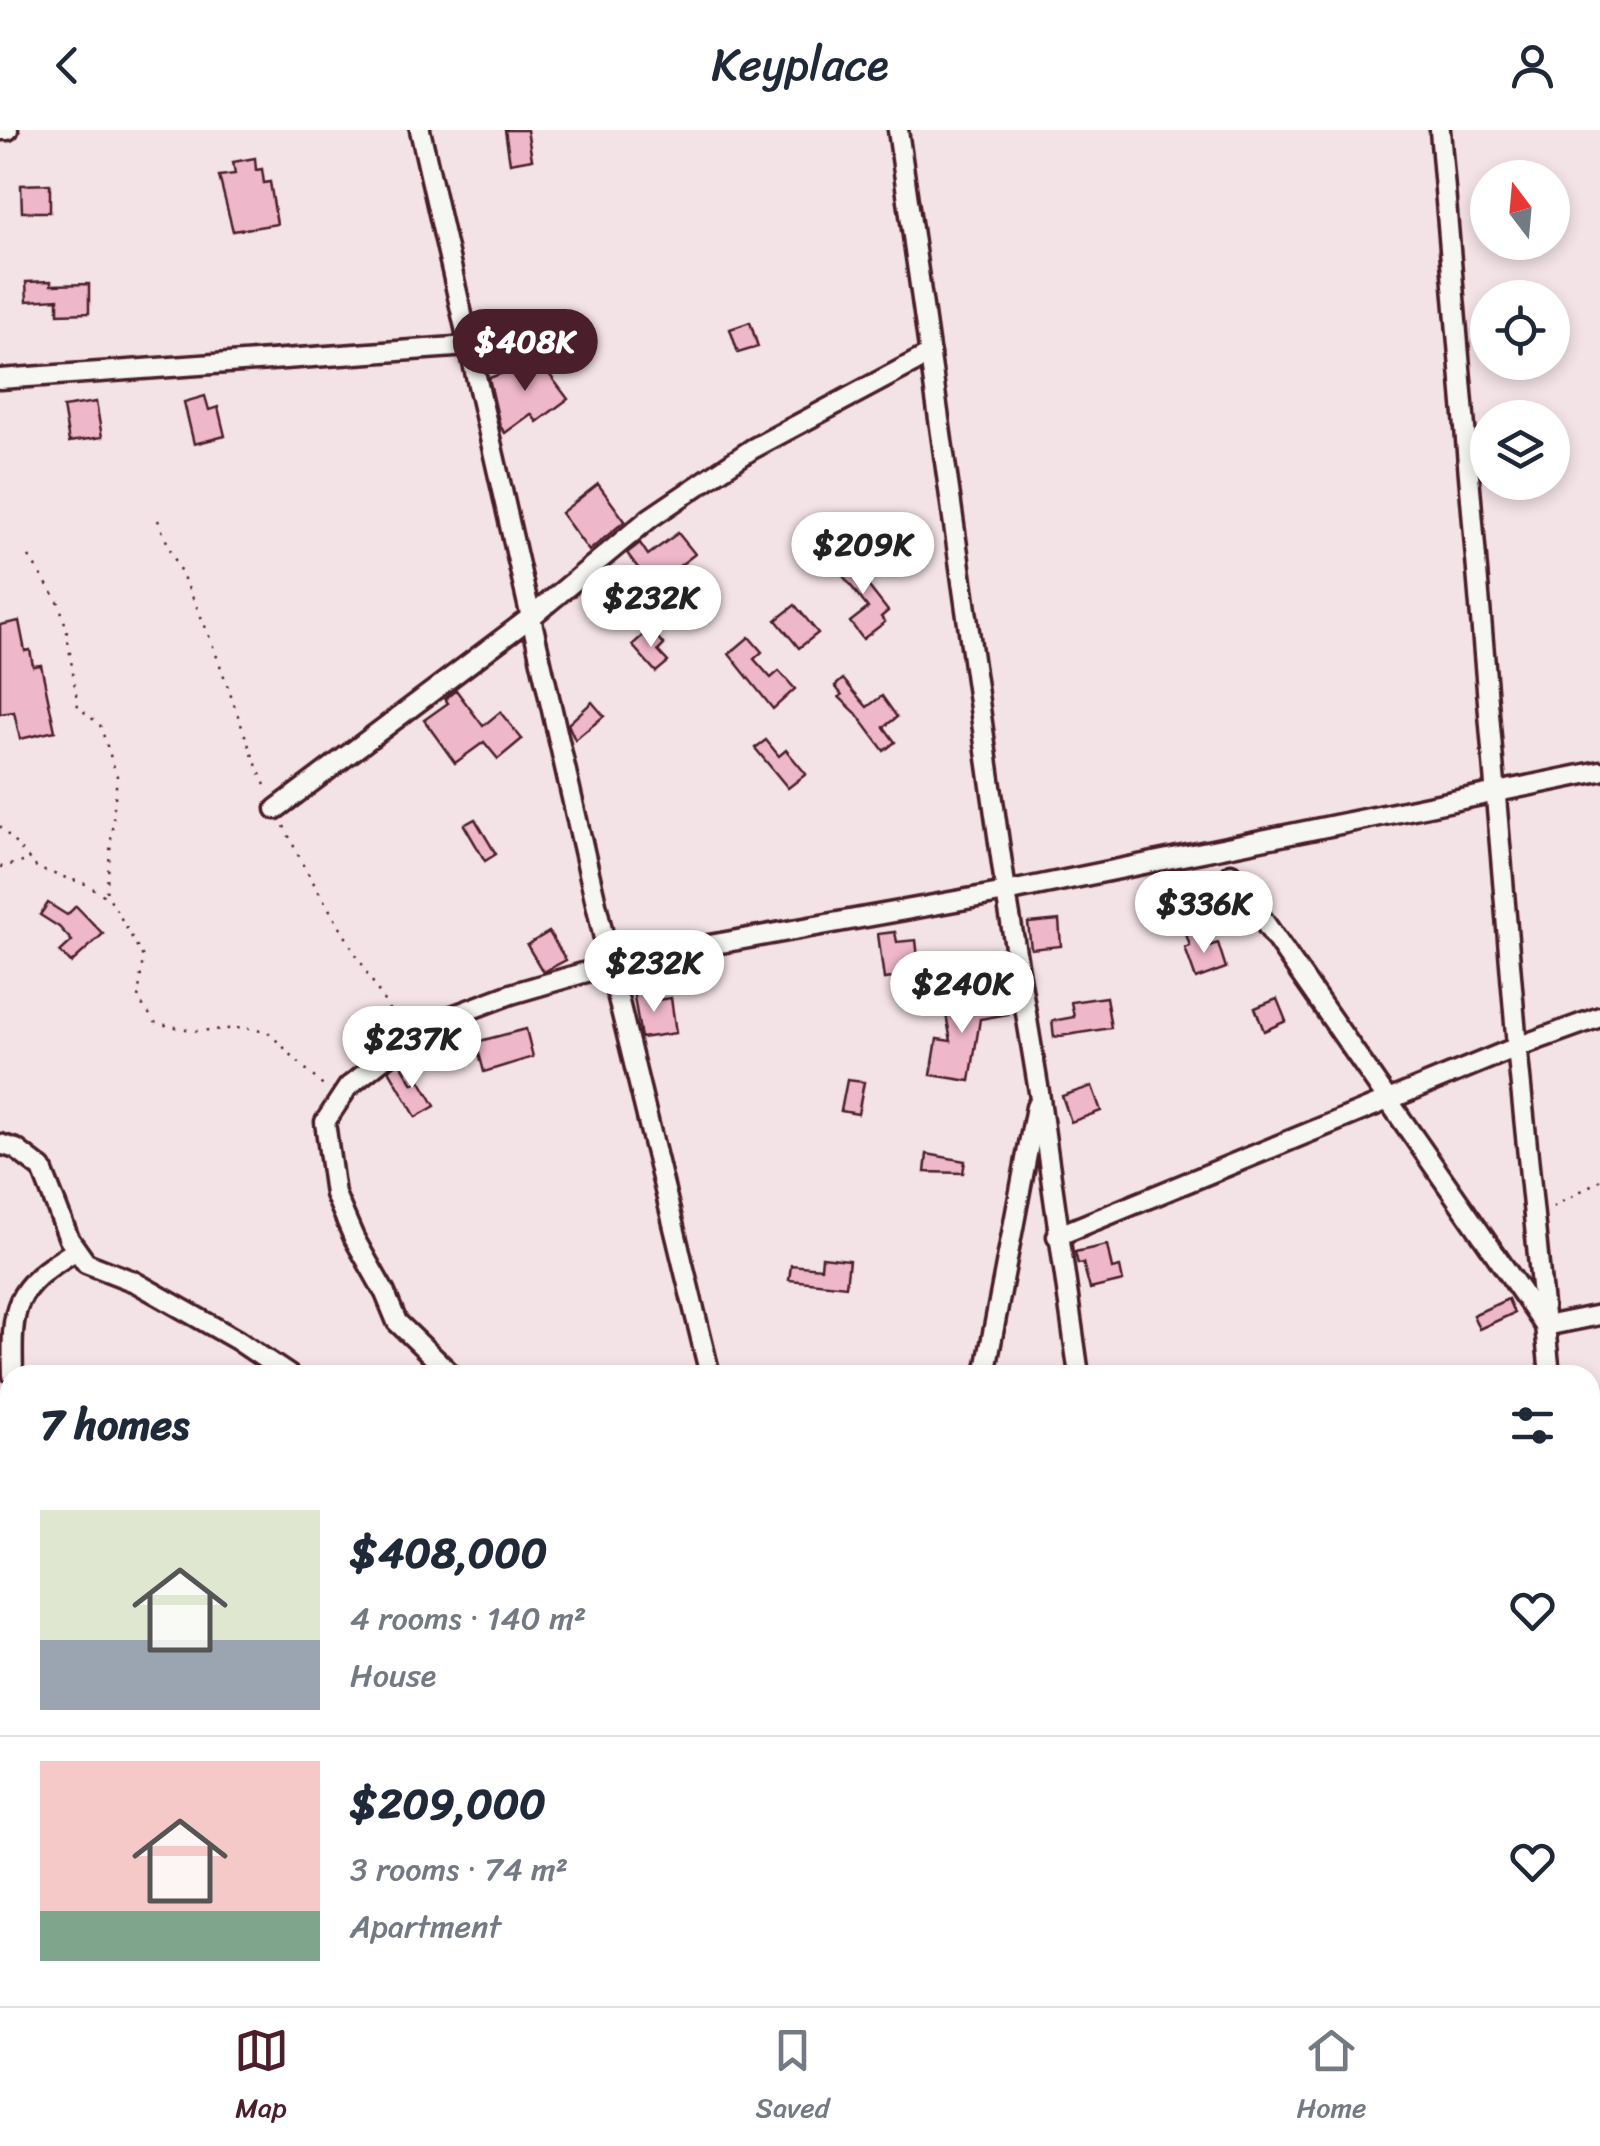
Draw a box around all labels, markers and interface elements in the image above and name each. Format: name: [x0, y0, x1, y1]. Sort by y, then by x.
text: Keyplace: [711, 25, 889, 105]
icon: back: [40, 38, 95, 93]
icon: person: [1505, 38, 1560, 93]
north arrow: [1470, 160, 1570, 260]
map controls: [1470, 160, 1570, 500]
button: locate: [1470, 280, 1570, 380]
pin: $408K: [455, 309, 595, 394]
text: $408K: [475, 313, 575, 370]
button: layers: [1470, 400, 1570, 500]
pin: $209K: [793, 512, 933, 597]
text: $209K: [813, 516, 913, 573]
pin: $232K: [581, 565, 721, 650]
text: $232K: [603, 569, 699, 626]
pin: $336K: [1134, 871, 1274, 956]
text: $336K: [1157, 875, 1251, 932]
pin: $232K: [584, 930, 724, 1015]
text: $232K: [606, 934, 702, 991]
pin: $240K: [892, 951, 1032, 1036]
text: $240K: [912, 955, 1012, 1012]
pin: $237K: [342, 1006, 482, 1091]
text: $237K: [364, 1010, 460, 1067]
text: 7 homes: [40, 1388, 189, 1462]
icon: filters: [1505, 1398, 1560, 1453]
text: $408,000: [350, 1516, 547, 1590]
icon: home: [120, 1550, 240, 1670]
icon: heart: [1505, 1583, 1560, 1638]
text: 4 rooms · 140 m²: [350, 1590, 586, 1647]
text: House: [350, 1647, 436, 1704]
text: $209,000: [350, 1767, 546, 1841]
icon: home: [120, 1801, 240, 1921]
icon: heart: [1505, 1834, 1560, 1889]
text: 3 rooms · 74 m²: [350, 1841, 568, 1898]
text: Apartment: [350, 1898, 501, 1955]
tab: Map: [234, 2023, 289, 2132]
tab: Saved: [756, 2023, 829, 2132]
tab: Home: [1297, 2023, 1366, 2132]

